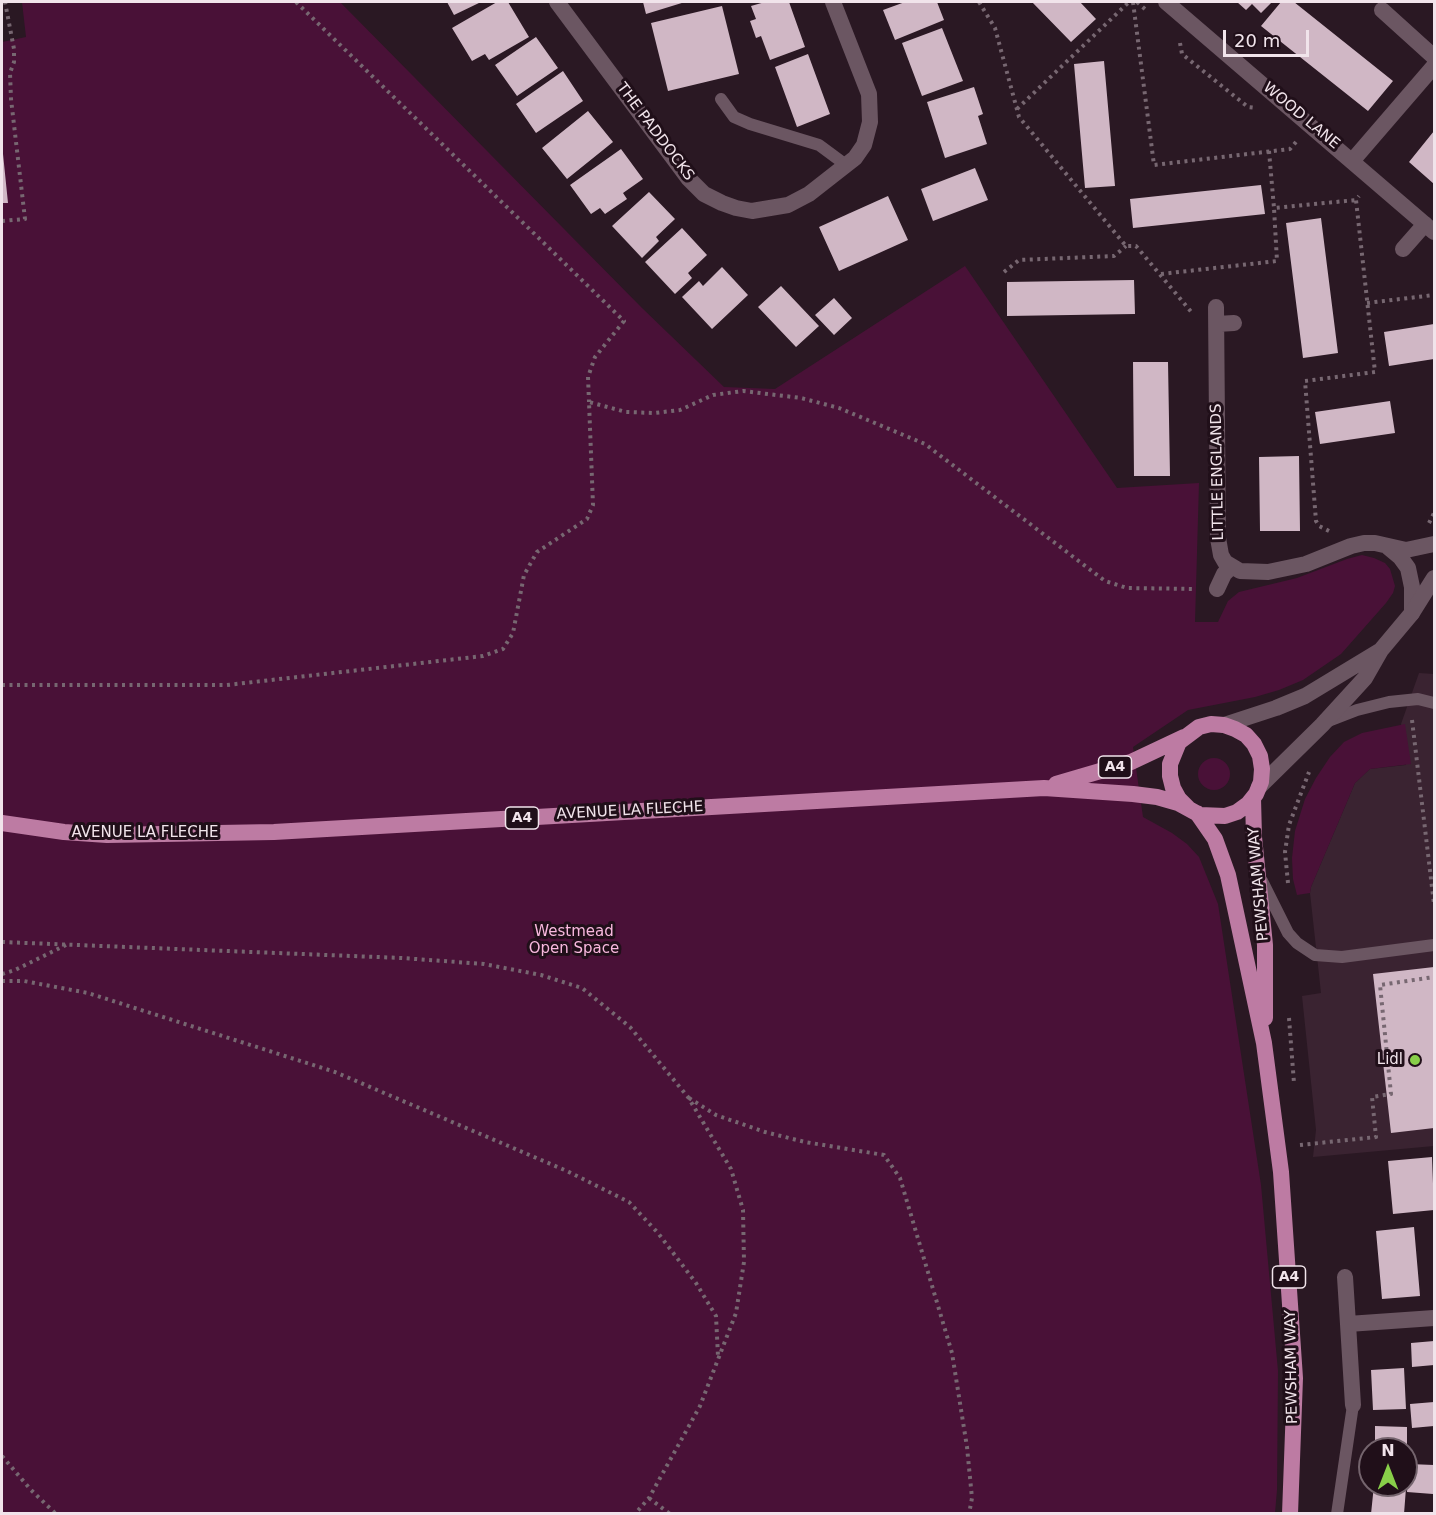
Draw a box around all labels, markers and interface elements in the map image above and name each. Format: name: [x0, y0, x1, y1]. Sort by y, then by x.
scale bar: [1226, 18, 1312, 56]
text: 20 m: [1234, 30, 1280, 51]
street label: WOOD LANE: [1259, 79, 1343, 153]
street label: THE PADDOCKS: [612, 80, 698, 184]
street label: LITTLE ENGLANDS: [1208, 403, 1228, 541]
road number: A4: [1098, 756, 1132, 778]
street label: AVENUE LA FLECHE: [556, 798, 704, 824]
road number: A4: [506, 807, 538, 829]
street label: AVENUE LA FLECHE: [72, 824, 218, 842]
street label: PEWSHAM WAY: [1245, 826, 1273, 942]
park label: Westmead Open Space: [529, 923, 619, 958]
place label: Lidl: [1377, 1051, 1403, 1069]
marker: Lidl: [1408, 1053, 1422, 1067]
road number: A4: [1272, 1266, 1306, 1288]
street label: PEWSHAM WAY: [1282, 1310, 1302, 1424]
north arrow: [1358, 1437, 1418, 1497]
text: N: [1381, 1441, 1395, 1460]

